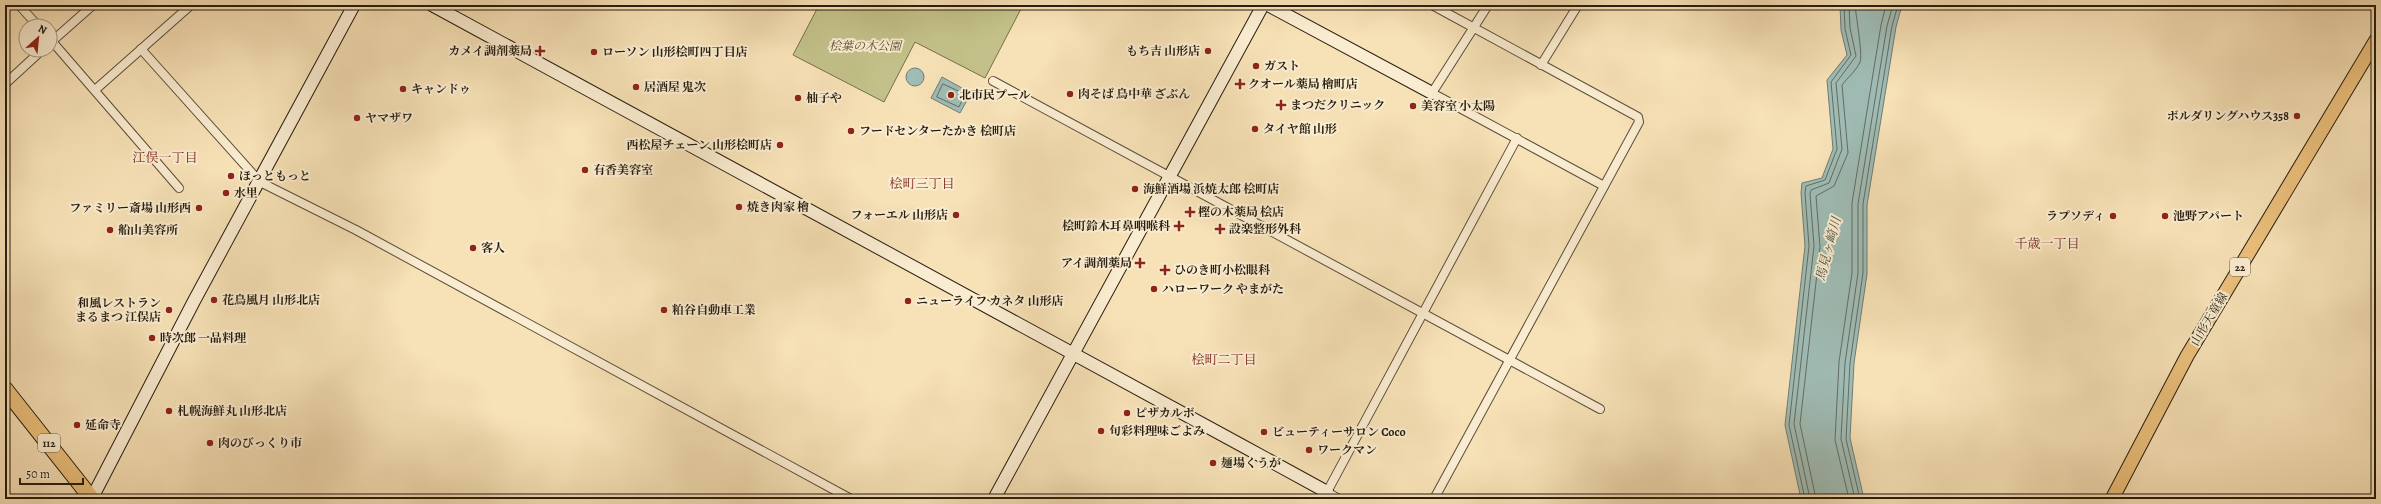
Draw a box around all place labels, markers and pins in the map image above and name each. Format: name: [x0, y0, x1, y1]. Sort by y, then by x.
place label: カメイ調剤薬局: [448, 43, 532, 59]
place label: もち吉 山形店: [1126, 43, 1200, 59]
place label: ローソン 山形桧町四丁目店: [602, 44, 748, 60]
marker: カメイ調剤薬局: [535, 46, 545, 56]
marker: もち吉 山形店: [1203, 46, 1213, 56]
marker: ローソン 山形桧町四丁目店: [589, 47, 599, 57]
place label: ガスト: [1264, 58, 1300, 74]
marker: ガスト: [1251, 61, 1261, 71]
place label: クオール薬局 檜町店: [1248, 76, 1358, 92]
place label: 居酒屋 鬼次: [644, 79, 706, 95]
marker: クオール薬局 檜町店: [1235, 79, 1245, 89]
place label: キャンドゥ: [411, 81, 471, 97]
marker: 居酒屋 鬼次: [631, 82, 641, 92]
marker: キャンドゥ: [398, 84, 408, 94]
place label: 肉そば 鳥中華 ざぶん: [1078, 86, 1190, 102]
place label: 北市民プール: [959, 87, 1030, 103]
marker: 肉そば 鳥中華 ざぶん: [1065, 89, 1075, 99]
place label: 柚子や: [806, 90, 842, 106]
marker: 北市民プール: [946, 90, 956, 100]
marker: 柚子や: [793, 93, 803, 103]
place label: まつだクリニック: [1290, 97, 1385, 113]
place label: 美容室 小太陽: [1421, 98, 1495, 114]
marker: まつだクリニック: [1275, 99, 1287, 111]
marker: 美容室 小太陽: [1408, 101, 1418, 111]
place label: ボルダリングハウス358: [2167, 108, 2289, 124]
place label: ヤマザワ: [365, 110, 413, 126]
marker: ボルダリングハウス358: [2292, 111, 2302, 121]
marker: ヤマザワ: [352, 113, 362, 123]
place label: タイヤ館 山形: [1263, 121, 1337, 137]
place label: フードセンターたかき 桧町店: [859, 123, 1016, 139]
marker: タイヤ館 山形: [1250, 124, 1260, 134]
marker: フードセンターたかき 桧町店: [846, 126, 856, 136]
place label: 西松屋チェーン 山形桧町店: [627, 137, 772, 153]
marker: 西松屋チェーン 山形桧町店: [775, 140, 785, 150]
place label: 有香美容室: [593, 162, 653, 178]
marker: 有香美容室: [580, 165, 590, 175]
place label: ほっともっと: [239, 168, 311, 184]
marker: ほっともっと: [226, 171, 236, 181]
place label: 海鮮酒場 浜焼太郎 桧町店: [1143, 181, 1279, 197]
marker: 海鮮酒場 浜焼太郎 桧町店: [1130, 184, 1140, 194]
place label: 水里: [234, 185, 258, 201]
marker: 水里: [221, 188, 231, 198]
place label: 焼き肉家 檜: [747, 199, 809, 215]
place label: ファミリー斎場 山形西: [69, 200, 191, 216]
marker: 焼き肉家 檜: [734, 202, 744, 212]
marker: ファミリー斎場 山形西: [194, 203, 204, 213]
place label: 樫の木薬局 桧店: [1198, 204, 1284, 220]
place label: フォーエル 山形店: [851, 207, 948, 223]
marker: 樫の木薬局 桧店: [1185, 207, 1195, 217]
place label: ラプソディ: [2046, 208, 2105, 224]
place label: 池野アパート: [2173, 208, 2244, 224]
marker: フォーエル 山形店: [951, 210, 961, 220]
marker: ラプソディ: [2108, 211, 2118, 221]
marker: 池野アパート: [2160, 211, 2170, 221]
place label: 桧町鈴木耳鼻咽喉科: [1062, 218, 1171, 234]
marker: 桧町鈴木耳鼻咽喉科: [1173, 220, 1185, 232]
place label: 設楽整形外科: [1229, 221, 1302, 237]
place label: 船山美容所: [118, 222, 178, 238]
marker: 設楽整形外科: [1214, 223, 1226, 235]
marker: 船山美容所: [105, 225, 115, 235]
place label: 客人: [481, 240, 505, 256]
marker: 客人: [468, 243, 478, 253]
place label: アイ調剤薬局: [1061, 255, 1132, 271]
marker: アイ調剤薬局: [1135, 258, 1145, 268]
place label: ひのき町小松眼科: [1174, 262, 1271, 278]
marker: ひのき町小松眼科: [1159, 264, 1171, 276]
place label: ハローワーク やまがた: [1162, 281, 1284, 297]
marker: ハローワーク やまがた: [1149, 284, 1159, 294]
place label: 花鳥風月 山形北店: [222, 292, 320, 308]
place label: ニューライフ カネタ 山形店: [916, 293, 1063, 309]
place label: 和風レストラン まるまつ 江俣店: [75, 295, 161, 325]
marker: 花鳥風月 山形北店: [209, 295, 219, 305]
marker: ニューライフ カネタ 山形店: [903, 296, 913, 306]
place label: 粕谷自動車工業: [672, 302, 756, 318]
marker: 和風レストラン まるまつ 江俣店: [164, 305, 174, 315]
marker: 粕谷自動車工業: [659, 305, 669, 315]
place label: 時次郎 一品料理: [160, 330, 247, 346]
marker: 時次郎 一品料理: [147, 333, 157, 343]
place label: 札幌海鮮丸 山形北店: [177, 403, 287, 419]
place label: ピザカルボ: [1135, 405, 1195, 421]
marker: 札幌海鮮丸 山形北店: [164, 406, 174, 416]
marker: ピザカルボ: [1122, 408, 1132, 418]
place label: 延命寺: [85, 417, 121, 433]
marker: 延命寺: [72, 420, 82, 430]
place label: 旬彩料理味ごよみ: [1109, 423, 1205, 439]
place label: ビューティーサロン Coco: [1272, 424, 1406, 440]
marker: 旬彩料理味ごよみ: [1096, 426, 1106, 436]
marker: ビューティーサロン Coco: [1259, 427, 1269, 437]
place label: 肉のびっくり市: [218, 435, 302, 451]
marker: 肉のびっくり市: [205, 438, 215, 448]
place label: ワークマン: [1317, 442, 1377, 458]
marker: ワークマン: [1304, 445, 1314, 455]
place label: 麺場くうが: [1221, 455, 1281, 471]
marker: 麺場くうが: [1208, 458, 1218, 468]

